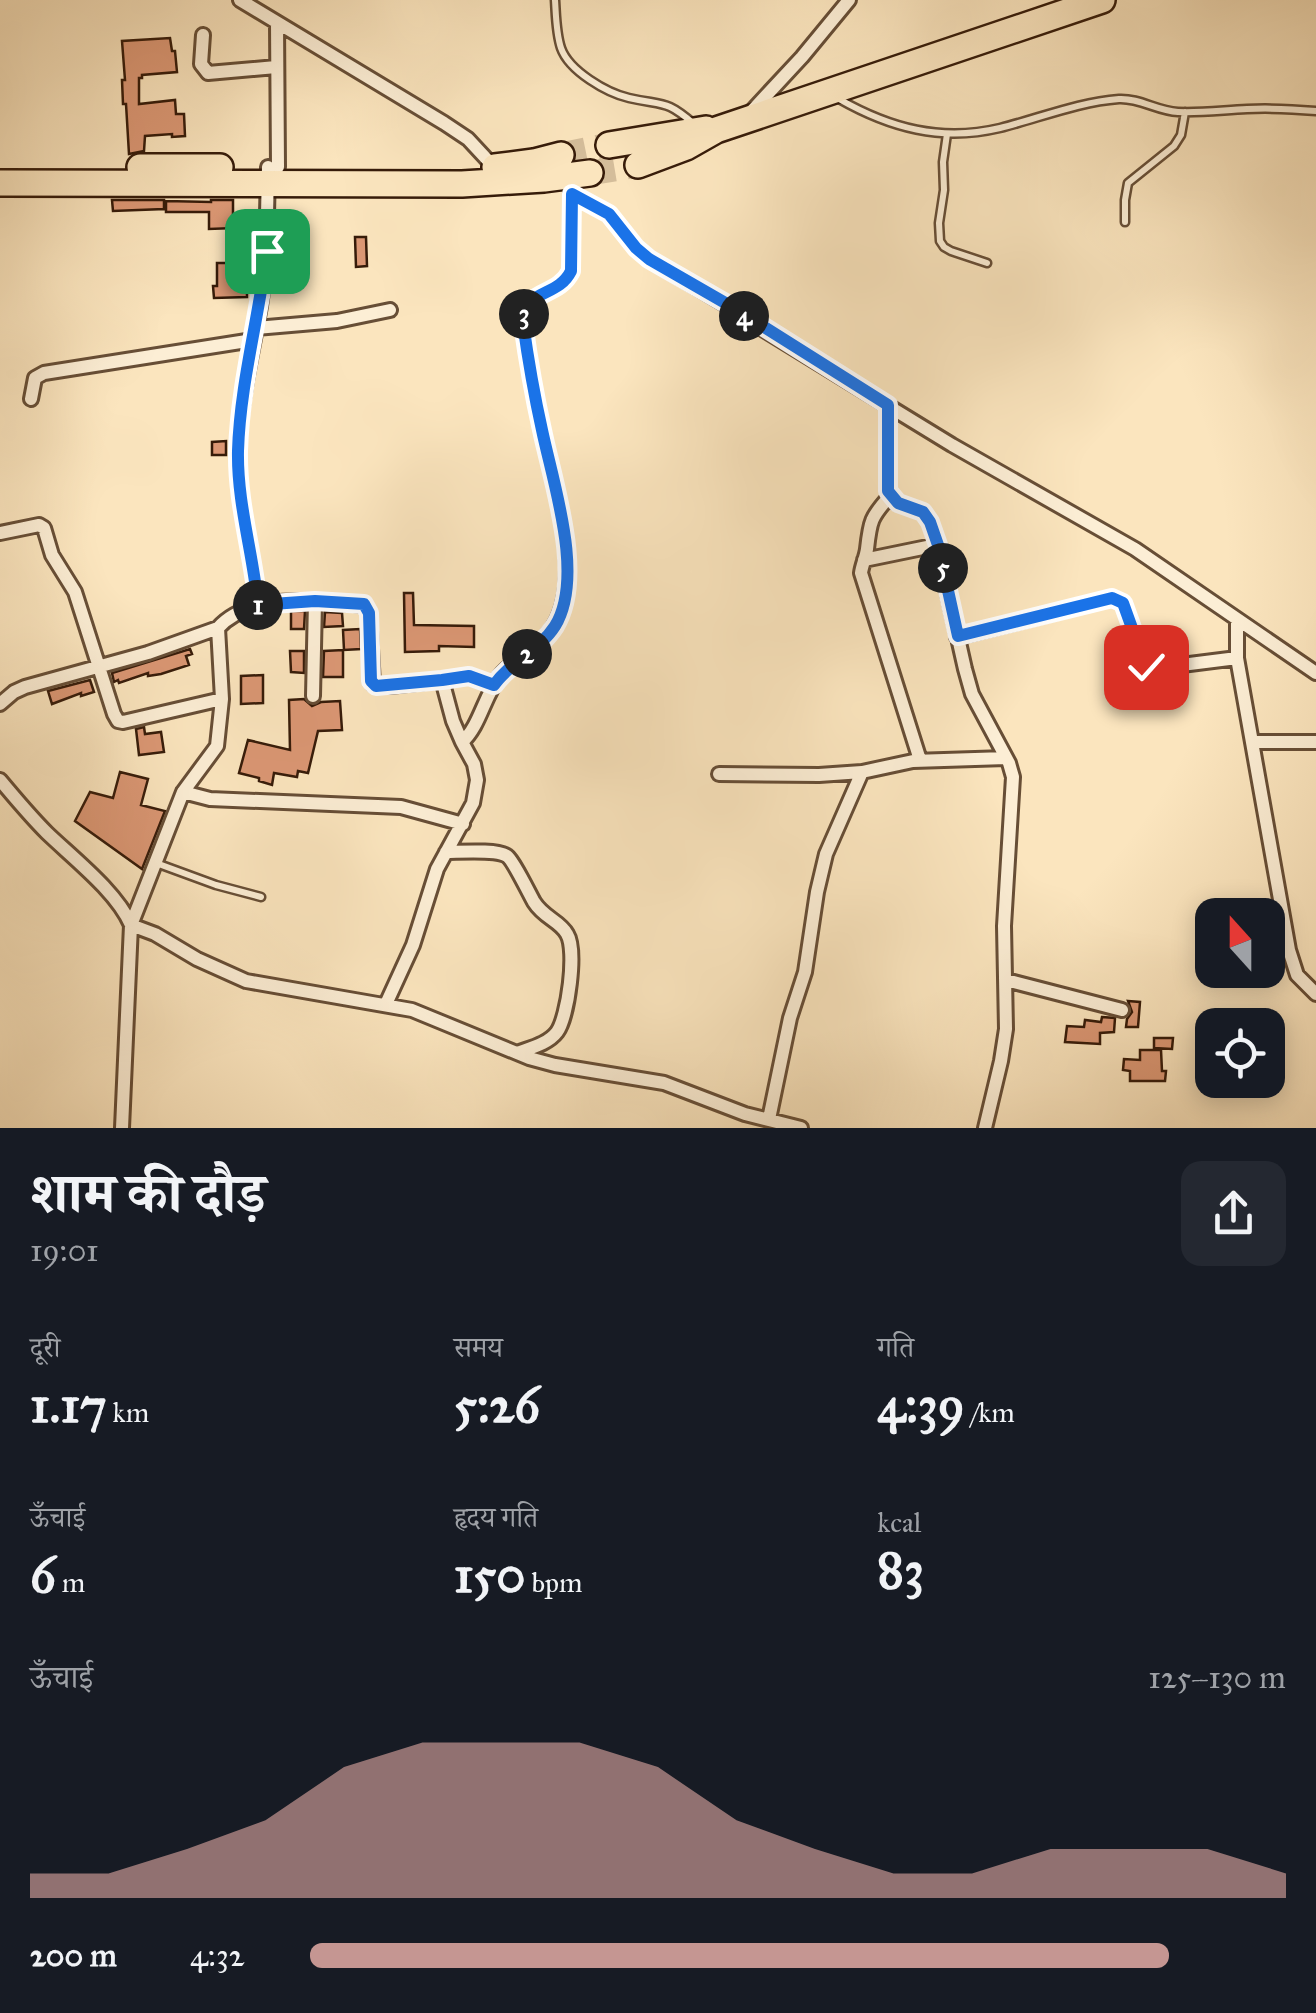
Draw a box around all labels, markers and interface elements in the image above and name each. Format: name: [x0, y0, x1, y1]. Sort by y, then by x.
pin: [225, 209, 310, 294]
icon: arrive: [240, 224, 295, 279]
pin: 3: [499, 289, 549, 339]
pin: 4: [719, 291, 769, 341]
text: 3: [518, 296, 530, 331]
text: 4: [736, 298, 752, 333]
pin: 5: [918, 543, 968, 593]
text: 5: [936, 550, 950, 585]
pin: 1: [233, 580, 283, 630]
text: 1: [252, 587, 264, 622]
pin: [1104, 625, 1189, 710]
pin: 2: [502, 629, 552, 679]
text: 2: [520, 636, 534, 671]
icon: check: [1119, 640, 1174, 695]
north arrow: [1195, 898, 1285, 988]
map controls: [1195, 898, 1285, 1098]
button: locate: [1195, 1008, 1285, 1098]
text: शाम की दौड़: [30, 1160, 266, 1227]
button: share: [1181, 1161, 1286, 1266]
text: 19:01: [30, 1231, 99, 1270]
text: दूरी: [30, 1330, 60, 1365]
text: समय: [454, 1330, 503, 1365]
text: गति: [877, 1330, 914, 1365]
text: 1.17: [30, 1375, 107, 1436]
text: 5:26: [454, 1375, 540, 1436]
text: 4:39: [877, 1375, 965, 1436]
text: km: [107, 1395, 149, 1430]
text: /km: [965, 1395, 1015, 1430]
text: ऊँचाई: [30, 1500, 85, 1535]
text: हृदय गति: [454, 1500, 538, 1535]
text: kcal: [877, 1505, 921, 1540]
text: 83: [877, 1540, 924, 1601]
text: 6: [30, 1545, 56, 1606]
text: 150: [454, 1545, 525, 1606]
text: m: [56, 1565, 85, 1600]
text: bpm: [525, 1565, 582, 1600]
text: ऊँचाई: [30, 1658, 93, 1697]
text: 125–130 m: [1148, 1658, 1286, 1697]
text: 200 m: [30, 1936, 117, 1975]
text: 4:32: [190, 1936, 244, 1975]

